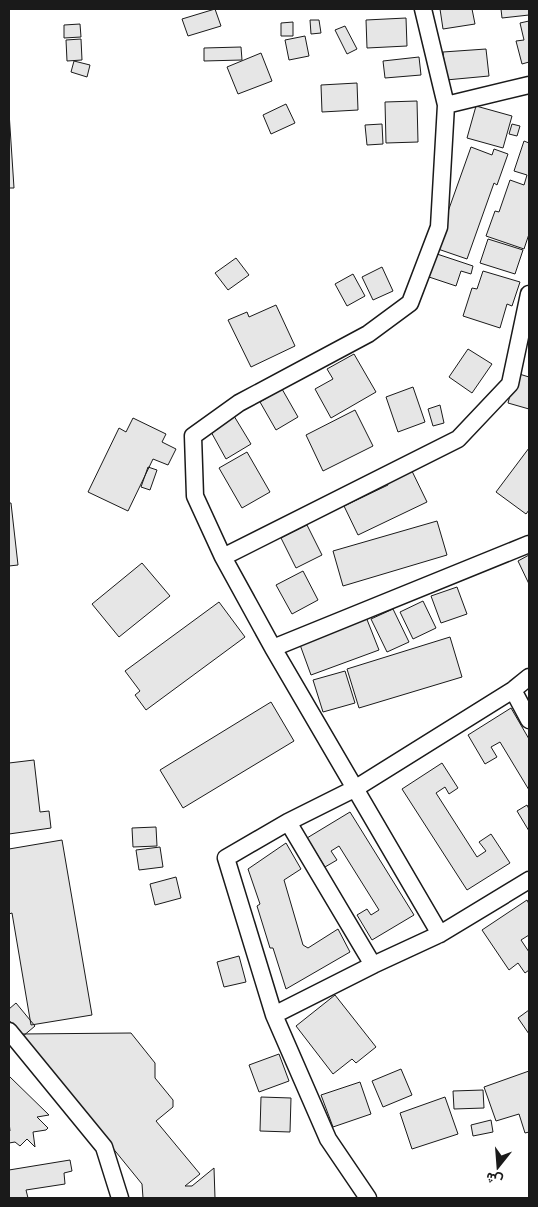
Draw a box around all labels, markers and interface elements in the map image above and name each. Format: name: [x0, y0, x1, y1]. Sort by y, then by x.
north arrow: [473, 1142, 523, 1192]
text: ش: [483, 1167, 505, 1191]

